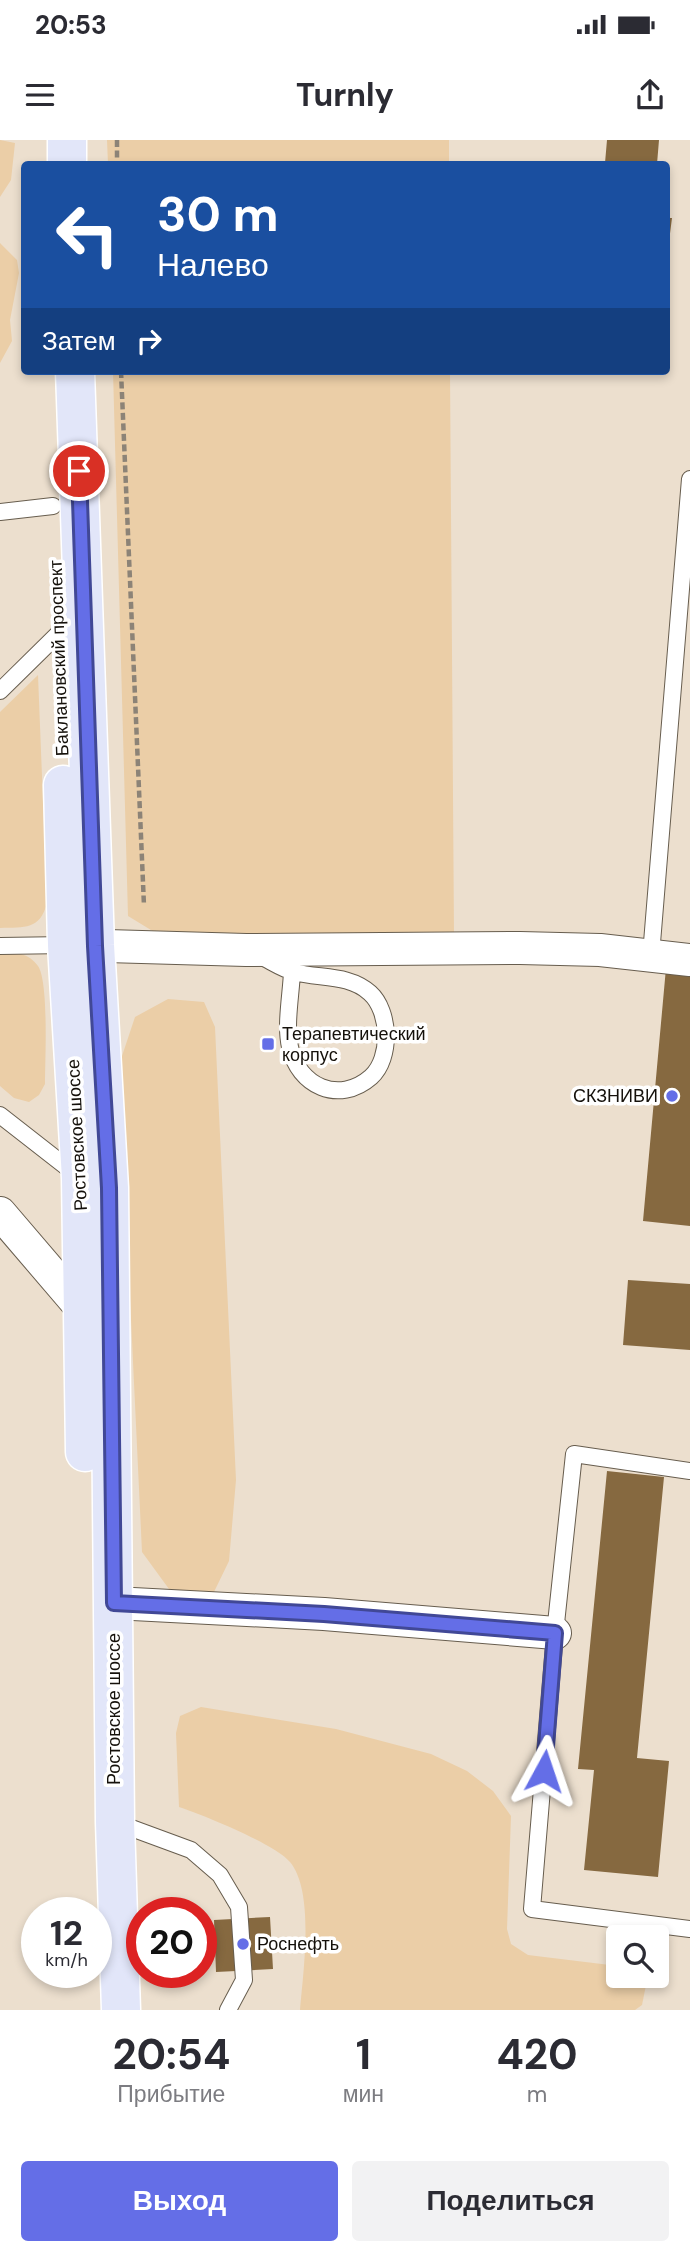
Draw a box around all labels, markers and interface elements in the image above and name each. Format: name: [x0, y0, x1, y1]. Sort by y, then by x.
text: 20:53: [35, 8, 107, 42]
text: Turnly: [296, 74, 394, 116]
icon: menu: [21, 76, 59, 114]
icon: share: [631, 76, 669, 114]
text: 30 m: [157, 182, 279, 246]
icon: left: [42, 189, 133, 280]
text: Налево: [157, 244, 269, 286]
icon: right: [130, 322, 168, 360]
text: Затем: [42, 324, 116, 358]
pin: [49, 441, 109, 501]
icon: arrive: [60, 452, 98, 490]
street label: Баклановский проспект: [44, 559, 74, 757]
place label: Терапевтический корпус: [282, 1022, 426, 1067]
marker: Терапевтический корпус: [260, 1036, 276, 1052]
street label: Ростовское шоссе: [61, 1058, 93, 1212]
place label: СКЗНИВИ: [573, 1084, 658, 1108]
marker: СКЗНИВИ: [664, 1088, 680, 1104]
street label: Ростовское шоссе: [102, 1633, 126, 1785]
position arrow: [507, 1734, 581, 1808]
speed limit sign: 20: [126, 1897, 217, 1988]
text: 12: [50, 1910, 83, 1956]
map controls: [606, 1925, 669, 1988]
button: search: [606, 1925, 669, 1988]
place label: Роснефть: [257, 1932, 339, 1956]
marker: Роснефть: [235, 1936, 251, 1952]
text: km/h: [45, 1948, 88, 1972]
text: 20:54: [112, 2027, 230, 2082]
text: 1: [356, 2027, 371, 2082]
text: 420: [497, 2027, 578, 2082]
text: Прибытие: [117, 2079, 225, 2109]
text: мин: [343, 2079, 384, 2109]
text: m: [527, 2079, 547, 2109]
button: Выход: [21, 2161, 338, 2241]
button: Поделиться: [352, 2161, 669, 2241]

